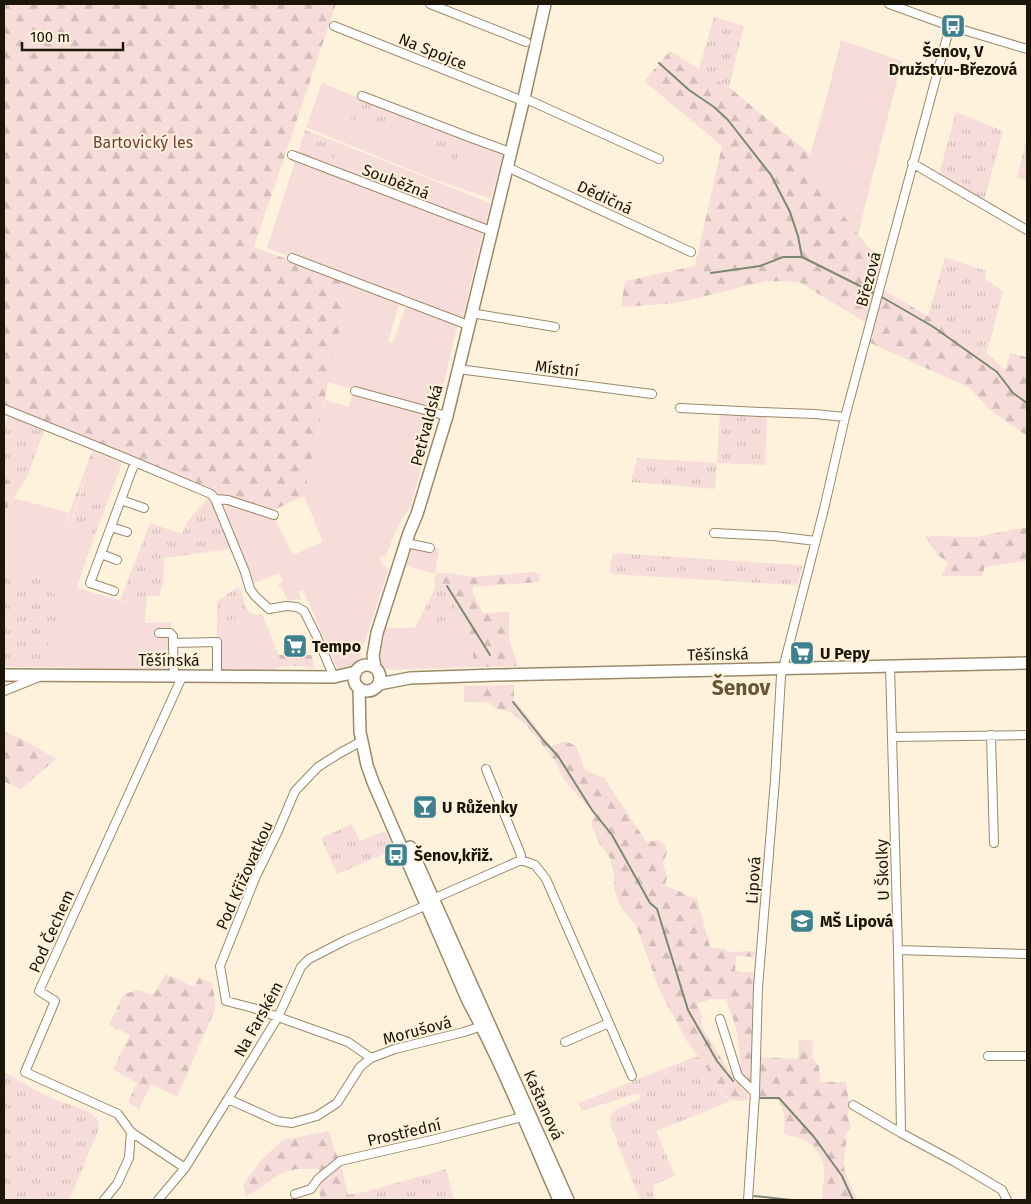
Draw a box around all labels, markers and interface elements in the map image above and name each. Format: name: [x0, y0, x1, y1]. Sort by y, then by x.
bus stop icon: Šenov, V Družstvu-Březová: [940, 13, 966, 39]
scale bar: [22, 20, 124, 52]
text: 100 m: [30, 28, 70, 46]
street label: Na Spojce: [396, 29, 470, 74]
place label: Šenov, V Družstvu-Březová: [889, 41, 1017, 79]
park label: Bartovický les: [93, 133, 193, 152]
street label: Souběžná: [359, 160, 432, 203]
street label: Dědičná: [574, 176, 635, 218]
street label: Březová: [852, 249, 885, 309]
street label: Místní: [534, 356, 580, 381]
street label: Petřvaldská: [406, 382, 447, 468]
supermarket icon: Tempo: [282, 633, 308, 659]
place label: Tempo: [312, 637, 361, 656]
supermarket icon: U Pepy: [789, 640, 815, 666]
street label: Těšínská: [687, 644, 749, 665]
place label: U Pepy: [820, 644, 871, 663]
street label: Těšínská: [138, 651, 200, 670]
district label: Šenov: [712, 673, 771, 701]
bar icon: U Růženky: [412, 794, 438, 820]
place label: U Růženky: [442, 798, 518, 817]
street label: Pod Křižovatkou: [212, 818, 277, 933]
street label: U Školky: [871, 839, 893, 901]
bus stop icon: Šenov,křiž.: [383, 842, 409, 868]
place label: Šenov,křiž.: [414, 845, 493, 865]
street label: Lipová: [742, 856, 765, 904]
street label: Pod Čechem: [24, 886, 78, 976]
school or university icon: MŠ Lipová: [789, 908, 815, 934]
place label: MŠ Lipová: [820, 911, 894, 931]
street label: Na Farském: [230, 978, 287, 1060]
street label: Morušová: [381, 1012, 454, 1049]
street label: Kaštanová: [520, 1067, 567, 1143]
street label: Prostřední: [365, 1115, 443, 1150]

